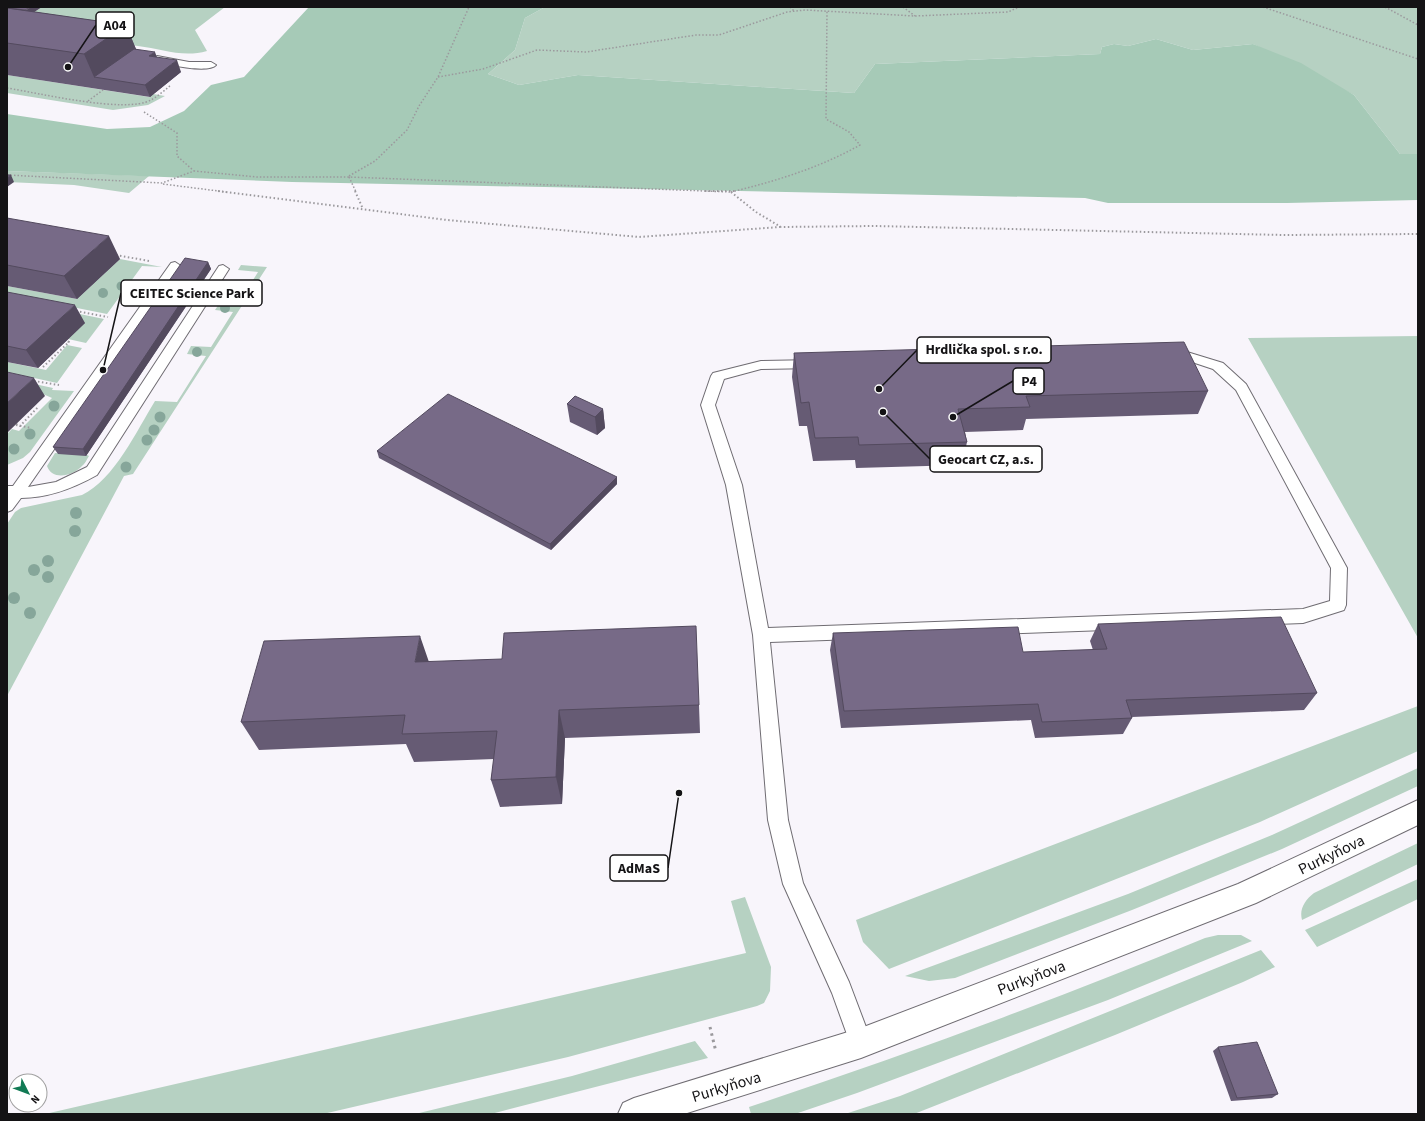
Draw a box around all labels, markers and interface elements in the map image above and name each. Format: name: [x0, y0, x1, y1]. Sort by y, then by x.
callout: A04: [96, 12, 134, 38]
text: A04: [103, 16, 127, 36]
callout: CEITEC Science Park: [121, 280, 262, 306]
text: CEITEC Science Park: [130, 284, 255, 304]
callout: Hrdlička spol. s r.o.: [917, 337, 1051, 363]
text: Hrdlička spol. s r.o.: [925, 340, 1043, 360]
callout: P4: [1013, 368, 1044, 394]
text: P4: [1021, 372, 1037, 392]
callout: Geocart CZ, a.s.: [930, 446, 1042, 472]
text: Geocart CZ, a.s.: [938, 450, 1034, 470]
street label: Purkyňova: [1295, 829, 1368, 880]
callout: AdMaS: [610, 855, 668, 881]
text: AdMaS: [617, 859, 660, 879]
street label: Purkyňova: [994, 955, 1069, 1001]
street label: Purkyňova: [689, 1066, 764, 1108]
north arrow: [8, 1073, 48, 1113]
text: N: [27, 1092, 43, 1107]

